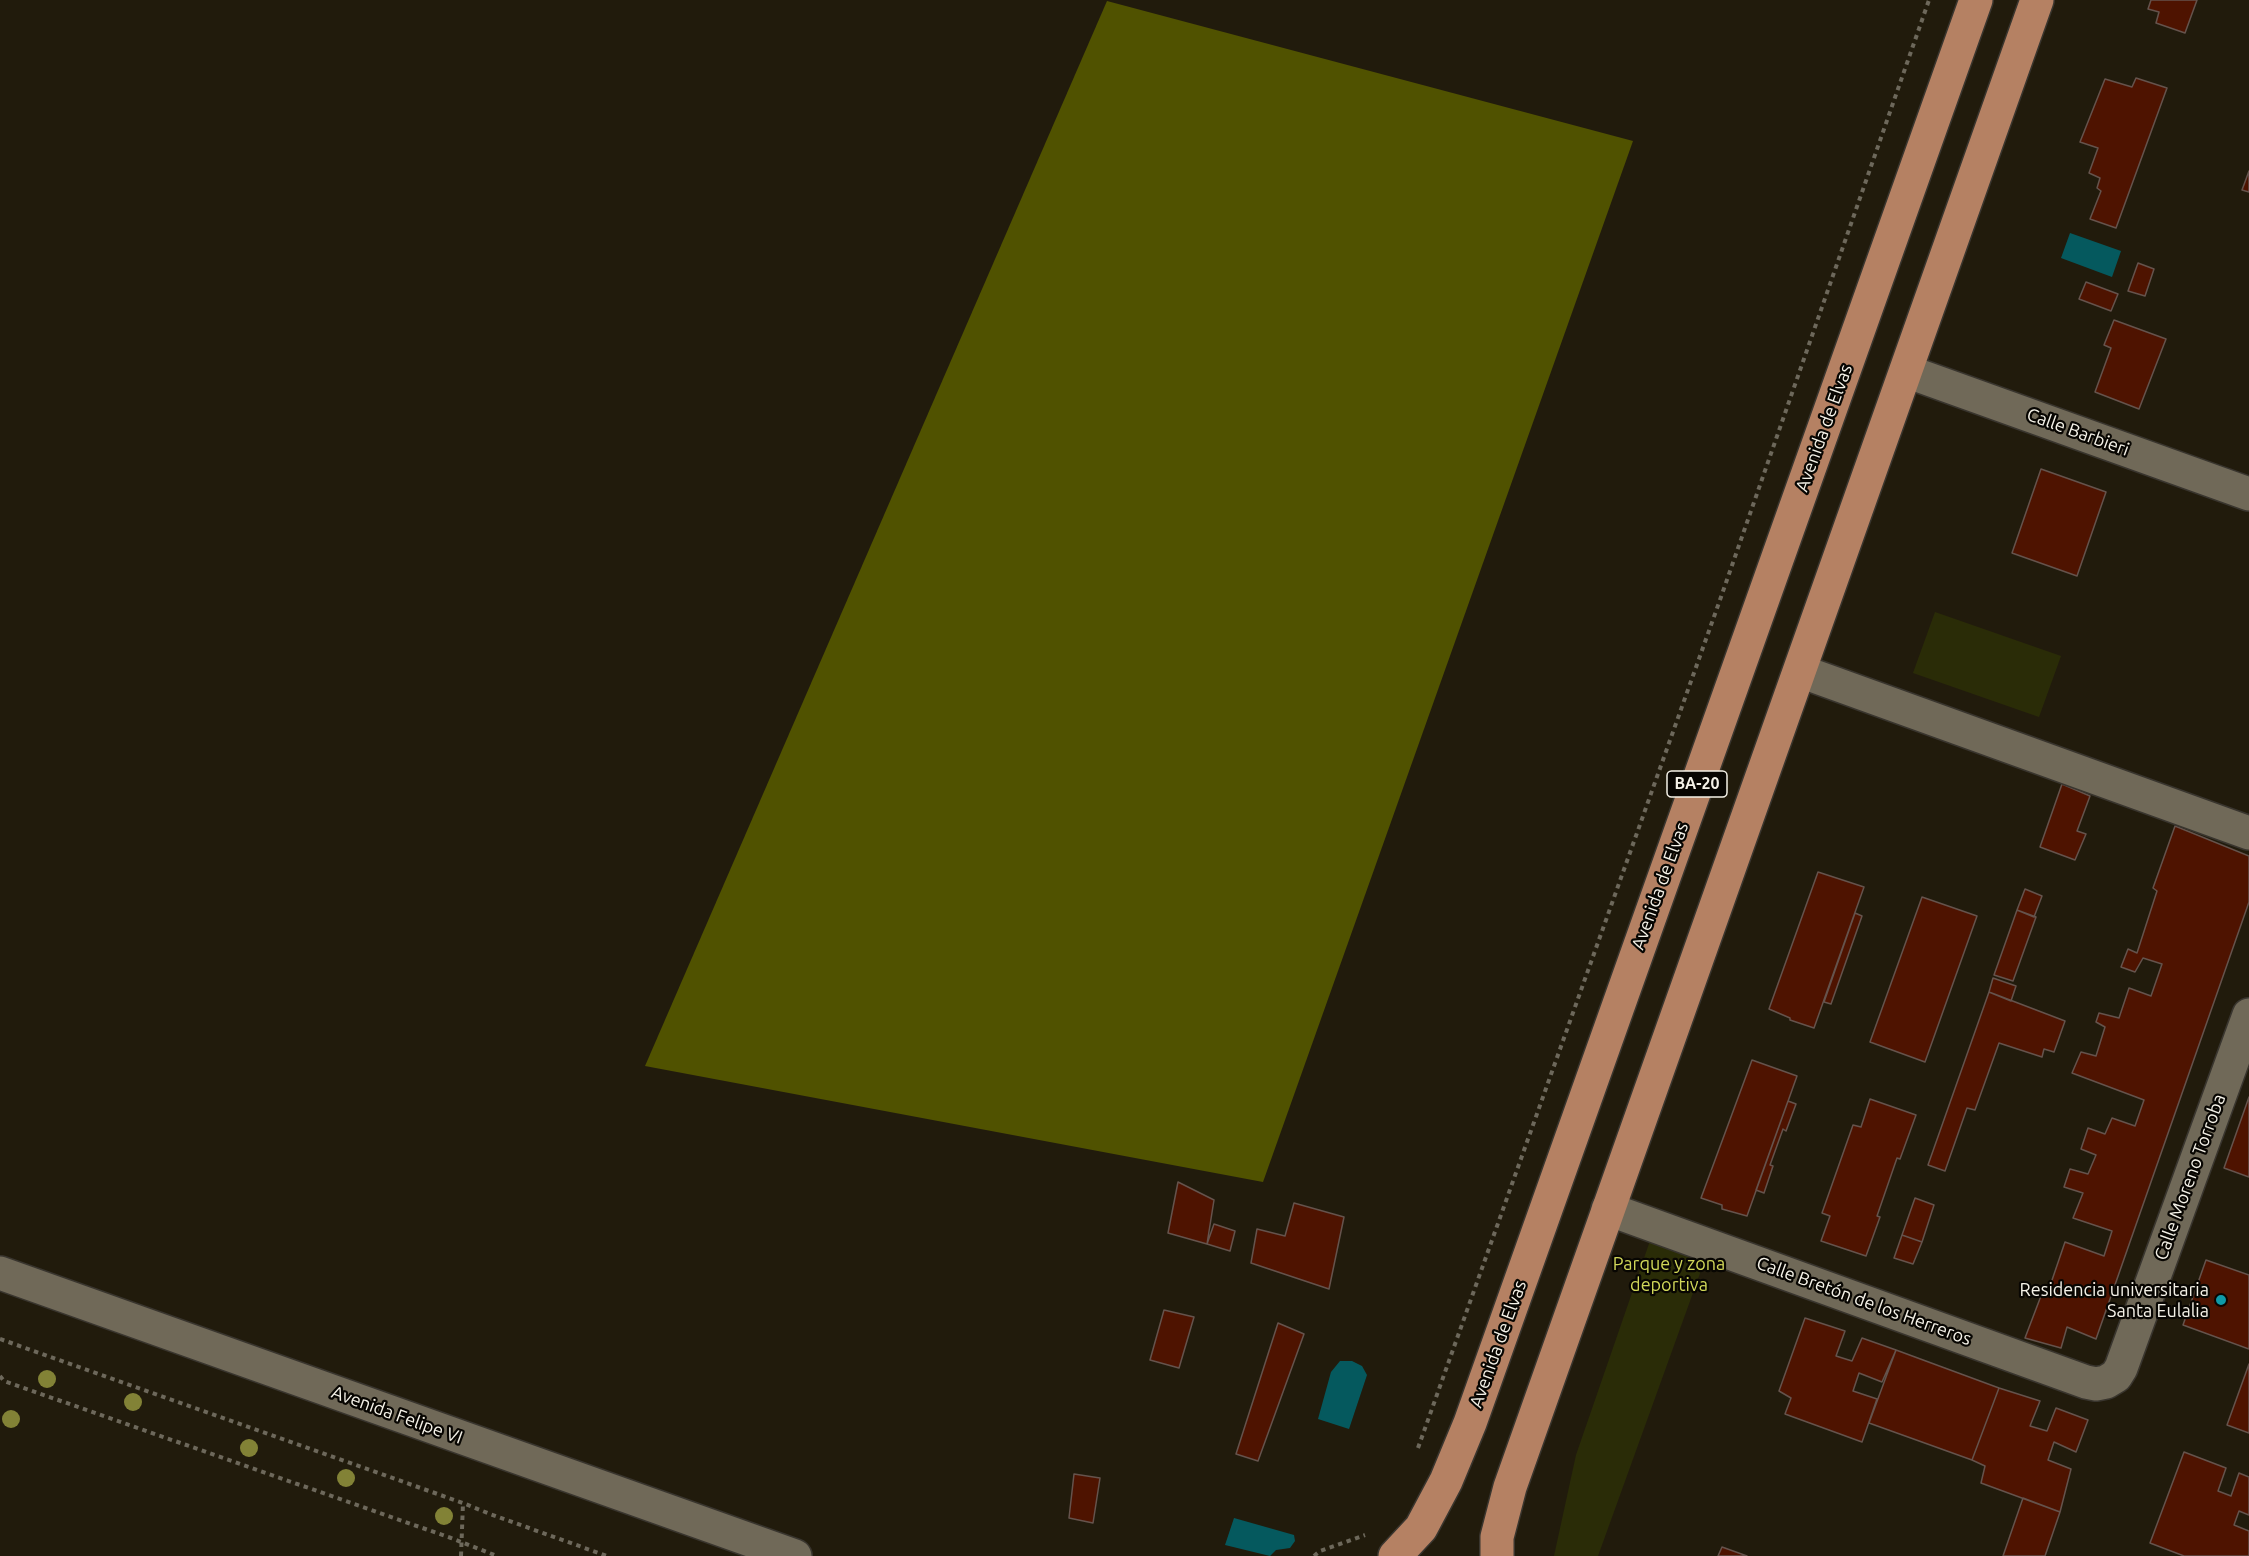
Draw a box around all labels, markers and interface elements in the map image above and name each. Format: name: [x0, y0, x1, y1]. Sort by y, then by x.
street label: Avenida de Elvas: [1791, 361, 1857, 495]
street label: Calle Barbieri: [2024, 403, 2132, 461]
road number: BA-20: [1667, 771, 1727, 797]
street label: Avenida de Elvas: [1627, 819, 1693, 953]
street label: Calle Moreno Torroba: [2150, 1091, 2230, 1263]
street label: Calle Bretón de los Herreros: [1754, 1252, 1974, 1350]
park label: Parque y zona deportiva: [1613, 1253, 1725, 1296]
street label: Avenida de Elvas: [1465, 1277, 1531, 1411]
place label: Residencia universitaria Santa Eulalia: [2020, 1279, 2209, 1322]
marker: Residencia universitaria Santa Eulalia: [2214, 1293, 2228, 1307]
street label: Avenida Felipe VI: [329, 1381, 465, 1449]

